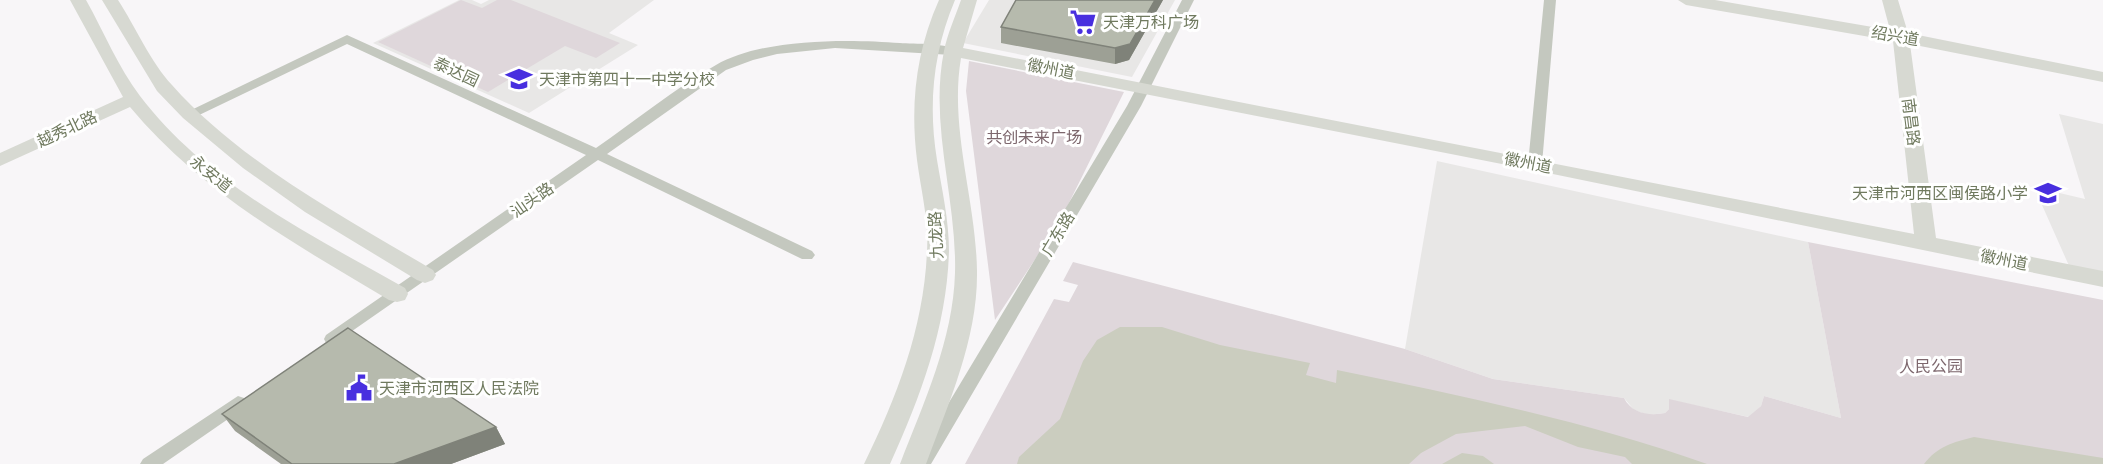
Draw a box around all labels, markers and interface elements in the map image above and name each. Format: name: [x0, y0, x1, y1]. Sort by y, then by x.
supermarket icon: 天津万科广场: [1068, 7, 1098, 37]
place label: 天津万科广场: [1103, 13, 1199, 32]
street label: 绍兴道: [1870, 22, 1920, 50]
street label: 泰达园: [430, 53, 482, 91]
street label: 徽州道: [1026, 55, 1076, 83]
school or university icon: 天津市第四十一中学分校: [504, 64, 534, 94]
place label: 天津市第四十一中学分校: [539, 70, 715, 89]
street label: 南昌路: [1899, 97, 1923, 147]
street label: 越秀北路: [34, 107, 100, 151]
park label: 共创未来广场: [986, 128, 1082, 147]
street label: 徽州道: [1503, 149, 1553, 177]
street label: 永安道: [186, 152, 236, 196]
street label: 汕头路: [507, 178, 557, 222]
school or university icon: 天津市河西区闽侯路小学: [2033, 178, 2063, 208]
place label: 天津市河西区闽侯路小学: [1852, 184, 2028, 203]
street label: 广东路: [1037, 209, 1079, 259]
street label: 九龙路: [925, 211, 947, 259]
street label: 徽州道: [1979, 246, 2029, 274]
park label: 人民公园: [1899, 357, 1963, 376]
public building icon: 天津市河西区人民法院: [344, 373, 374, 403]
place label: 天津市河西区人民法院: [379, 379, 539, 398]

